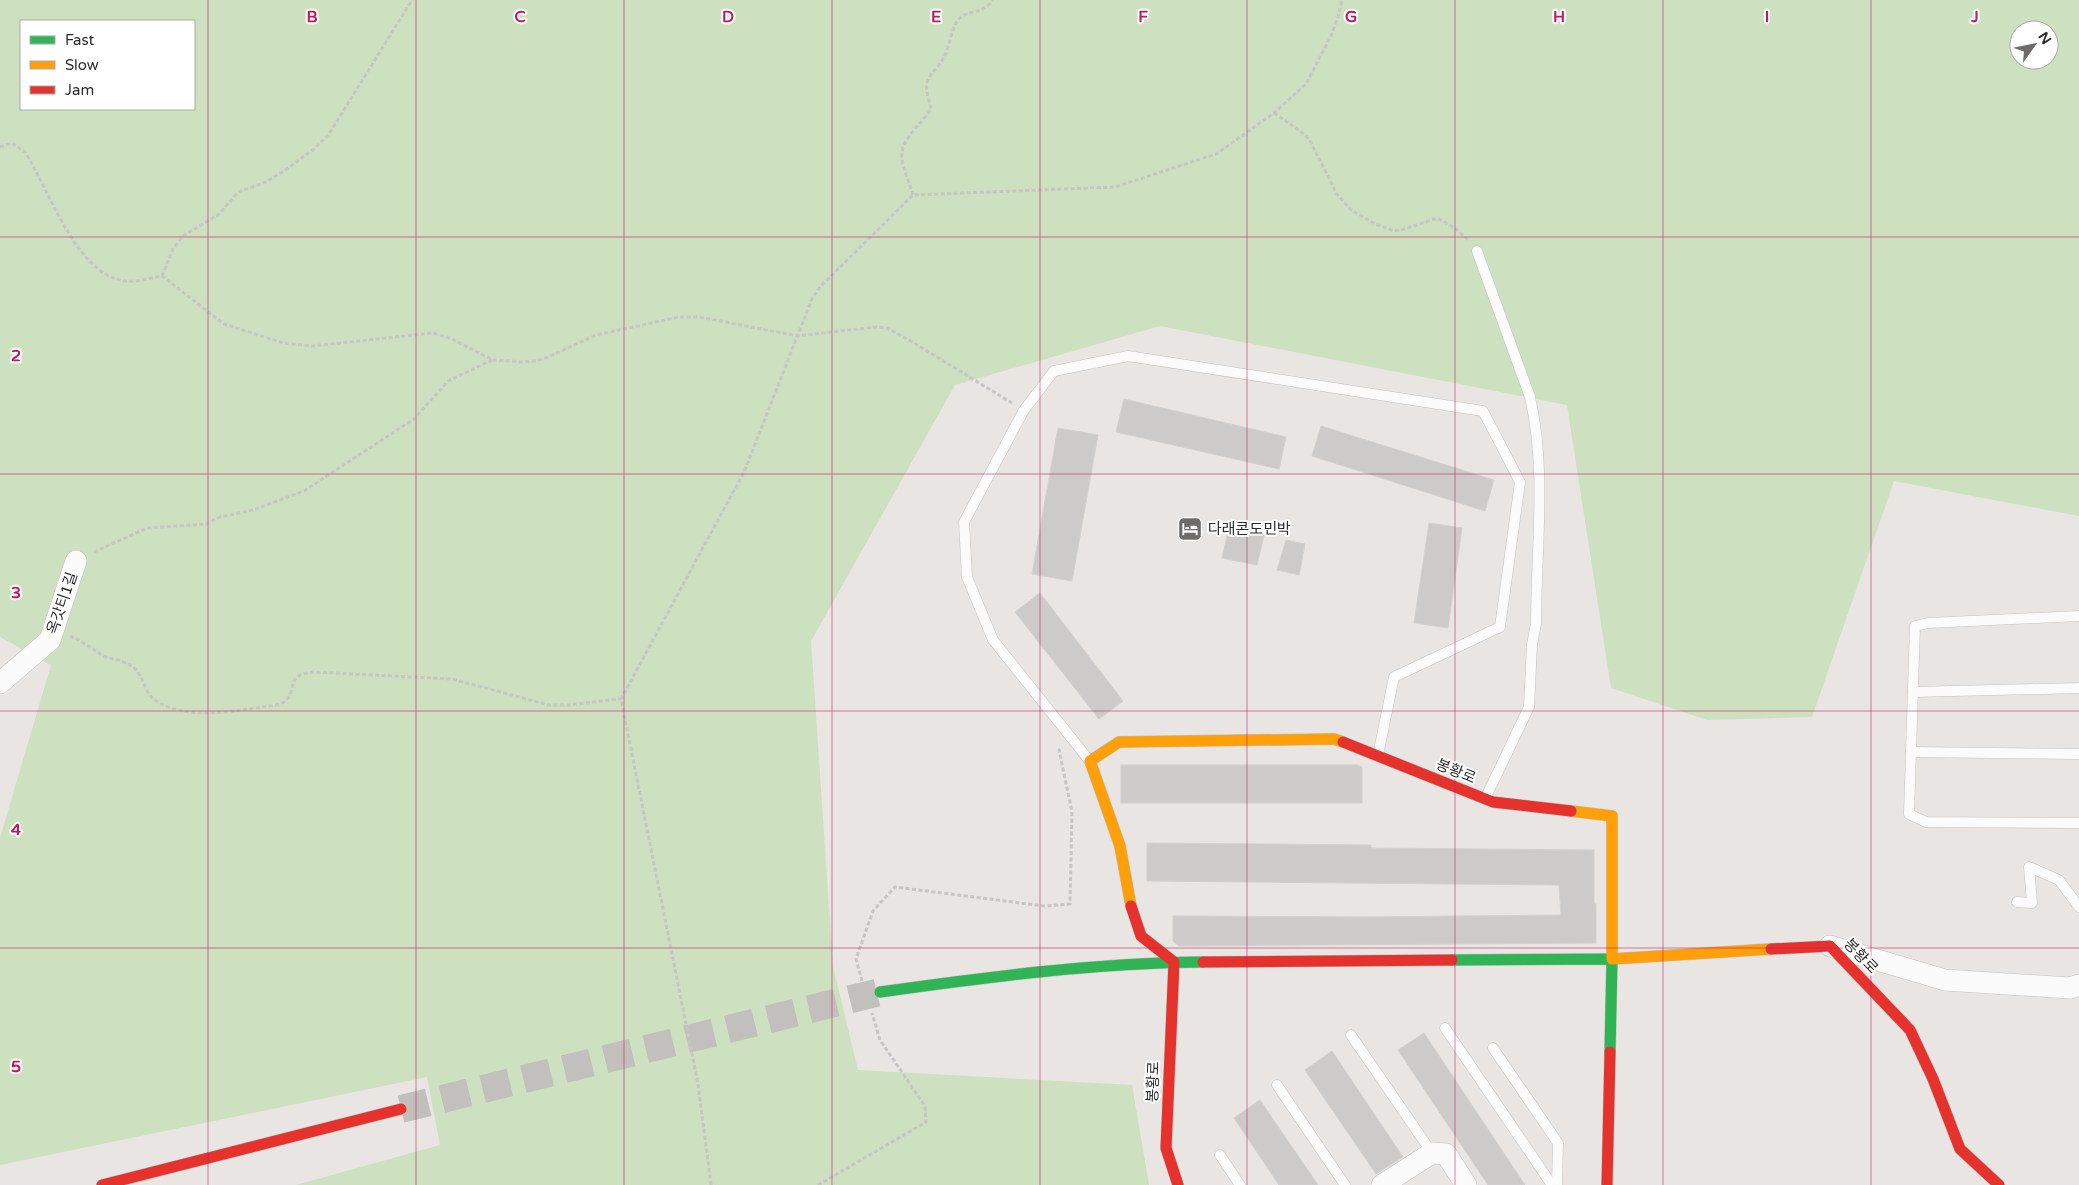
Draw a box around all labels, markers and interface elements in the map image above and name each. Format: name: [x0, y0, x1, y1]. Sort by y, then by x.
text: B: [306, 7, 318, 27]
text: C: [514, 7, 526, 27]
text: D: [722, 7, 734, 27]
text: E: [931, 7, 941, 27]
text: F: [1138, 7, 1148, 27]
text: G: [1345, 7, 1357, 27]
text: H: [1553, 7, 1565, 27]
text: I: [1765, 7, 1769, 27]
text: J: [1970, 7, 1979, 27]
legend: [20, 20, 195, 110]
north arrow: [2009, 20, 2059, 70]
text: N: [2034, 29, 2055, 48]
text: Fast: [65, 31, 95, 49]
text: Slow: [65, 56, 99, 74]
text: Jam: [65, 81, 94, 99]
text: 2: [11, 346, 21, 366]
hotel icon: 다래콘도민박: [1177, 516, 1203, 542]
place label: 다래콘도민박: [1208, 520, 1291, 538]
street label: 옥갓티1길: [43, 570, 81, 636]
text: 3: [11, 583, 21, 603]
street label: 봉황로: [1433, 755, 1479, 787]
text: 4: [11, 820, 21, 840]
street label: 봉황로: [1840, 935, 1882, 977]
text: 5: [11, 1057, 21, 1077]
street label: 봉황로: [1143, 1061, 1163, 1103]

